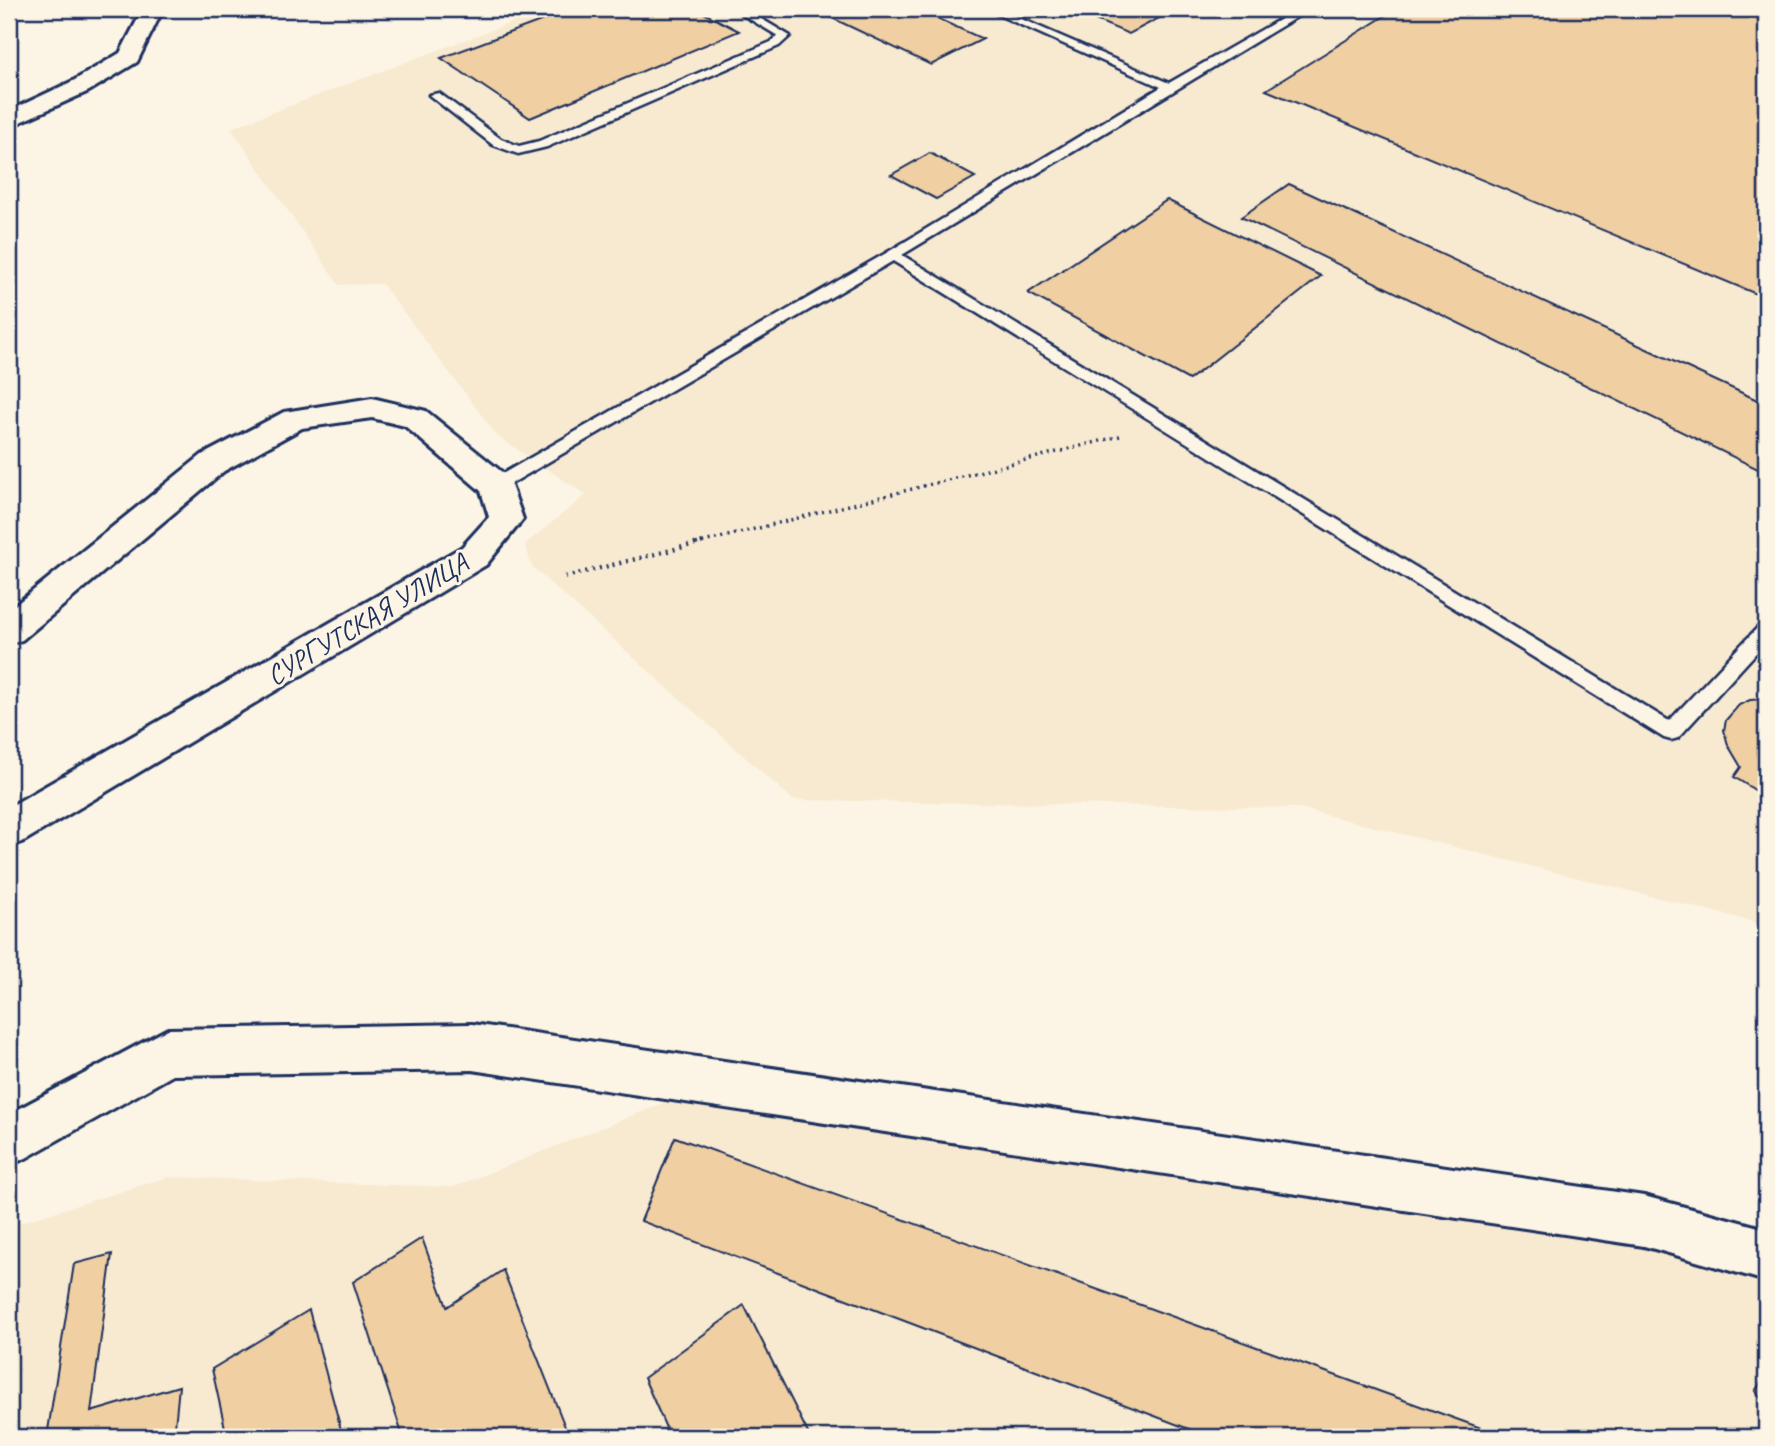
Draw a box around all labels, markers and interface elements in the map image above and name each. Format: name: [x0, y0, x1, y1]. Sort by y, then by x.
street label: СУРГУТСКАЯ УЛИЦА: [260, 544, 476, 693]

